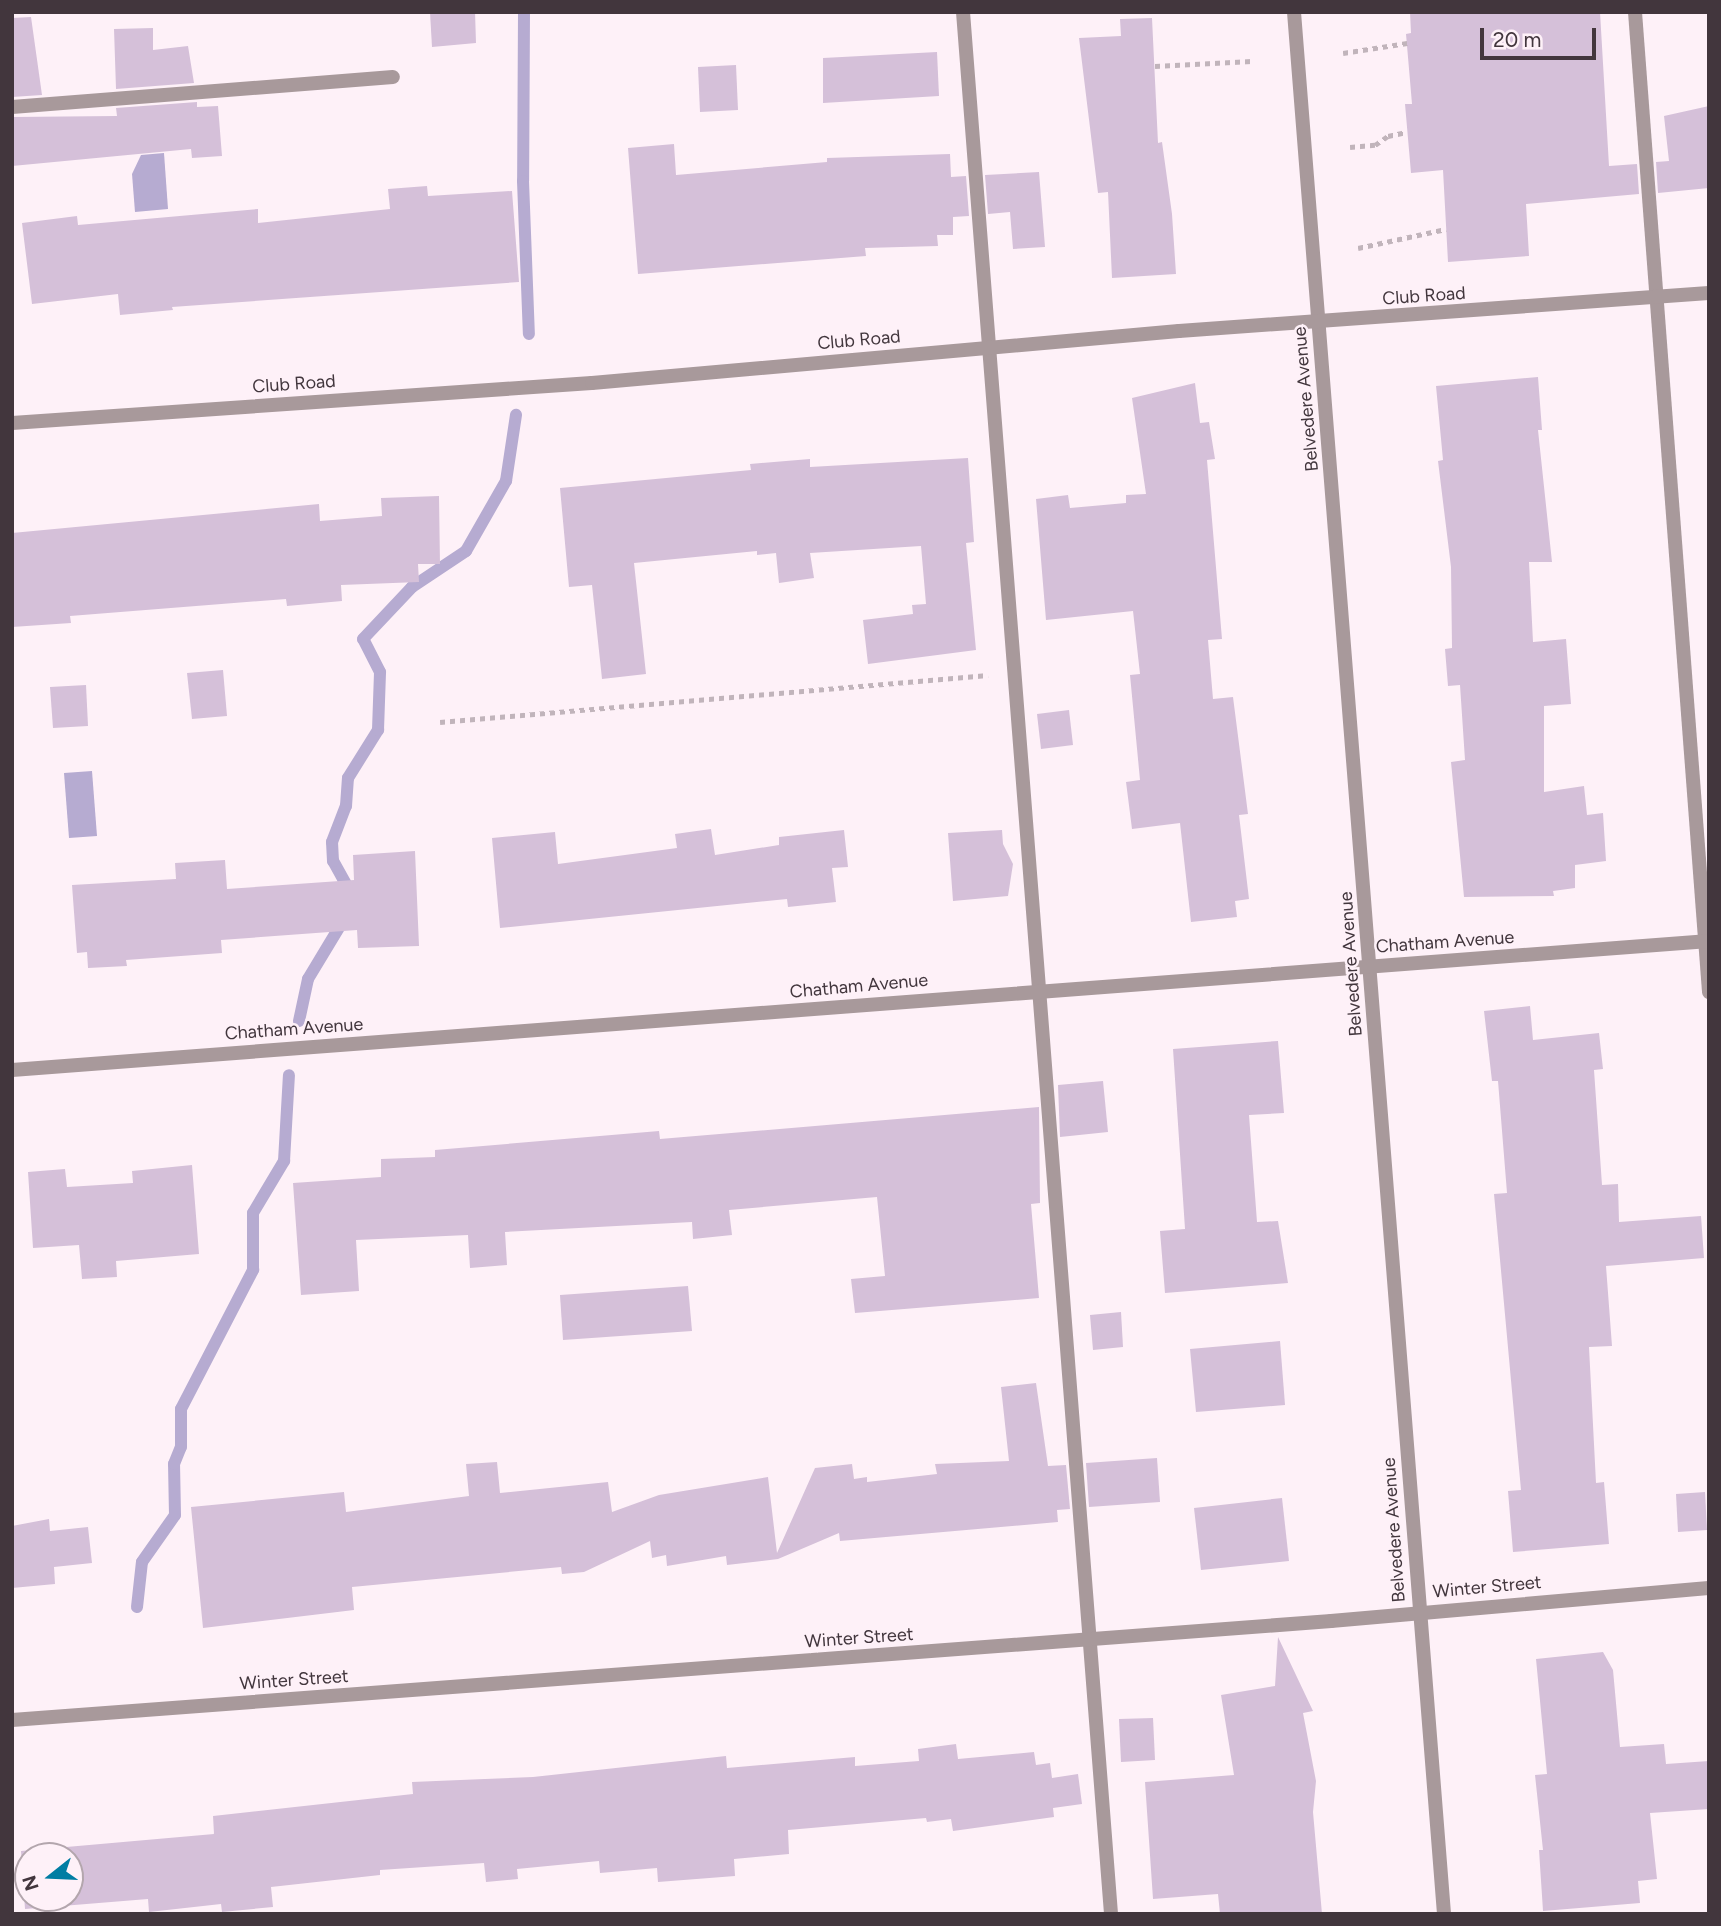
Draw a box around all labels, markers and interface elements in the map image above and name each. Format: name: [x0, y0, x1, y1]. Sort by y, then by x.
scale bar: [1483, 14, 1598, 58]
text: 20 m: [1493, 27, 1541, 52]
street label: Club Road: [1382, 282, 1466, 310]
street label: Club Road: [817, 326, 901, 354]
street label: Belvedere Avenue: [1289, 326, 1323, 472]
street label: Club Road: [252, 370, 336, 398]
street label: Belvedere Avenue: [1335, 891, 1367, 1037]
street label: Chatham Avenue: [1375, 926, 1515, 958]
street label: Chatham Avenue: [789, 969, 929, 1003]
street label: Chatham Avenue: [224, 1013, 364, 1045]
street label: Belvedere Avenue: [1378, 1457, 1410, 1603]
street label: Winter Street: [1432, 1571, 1542, 1603]
street label: Winter Street: [804, 1623, 914, 1653]
street label: Winter Street: [239, 1665, 349, 1695]
north arrow: [14, 1842, 84, 1912]
text: N: [17, 1872, 44, 1894]

